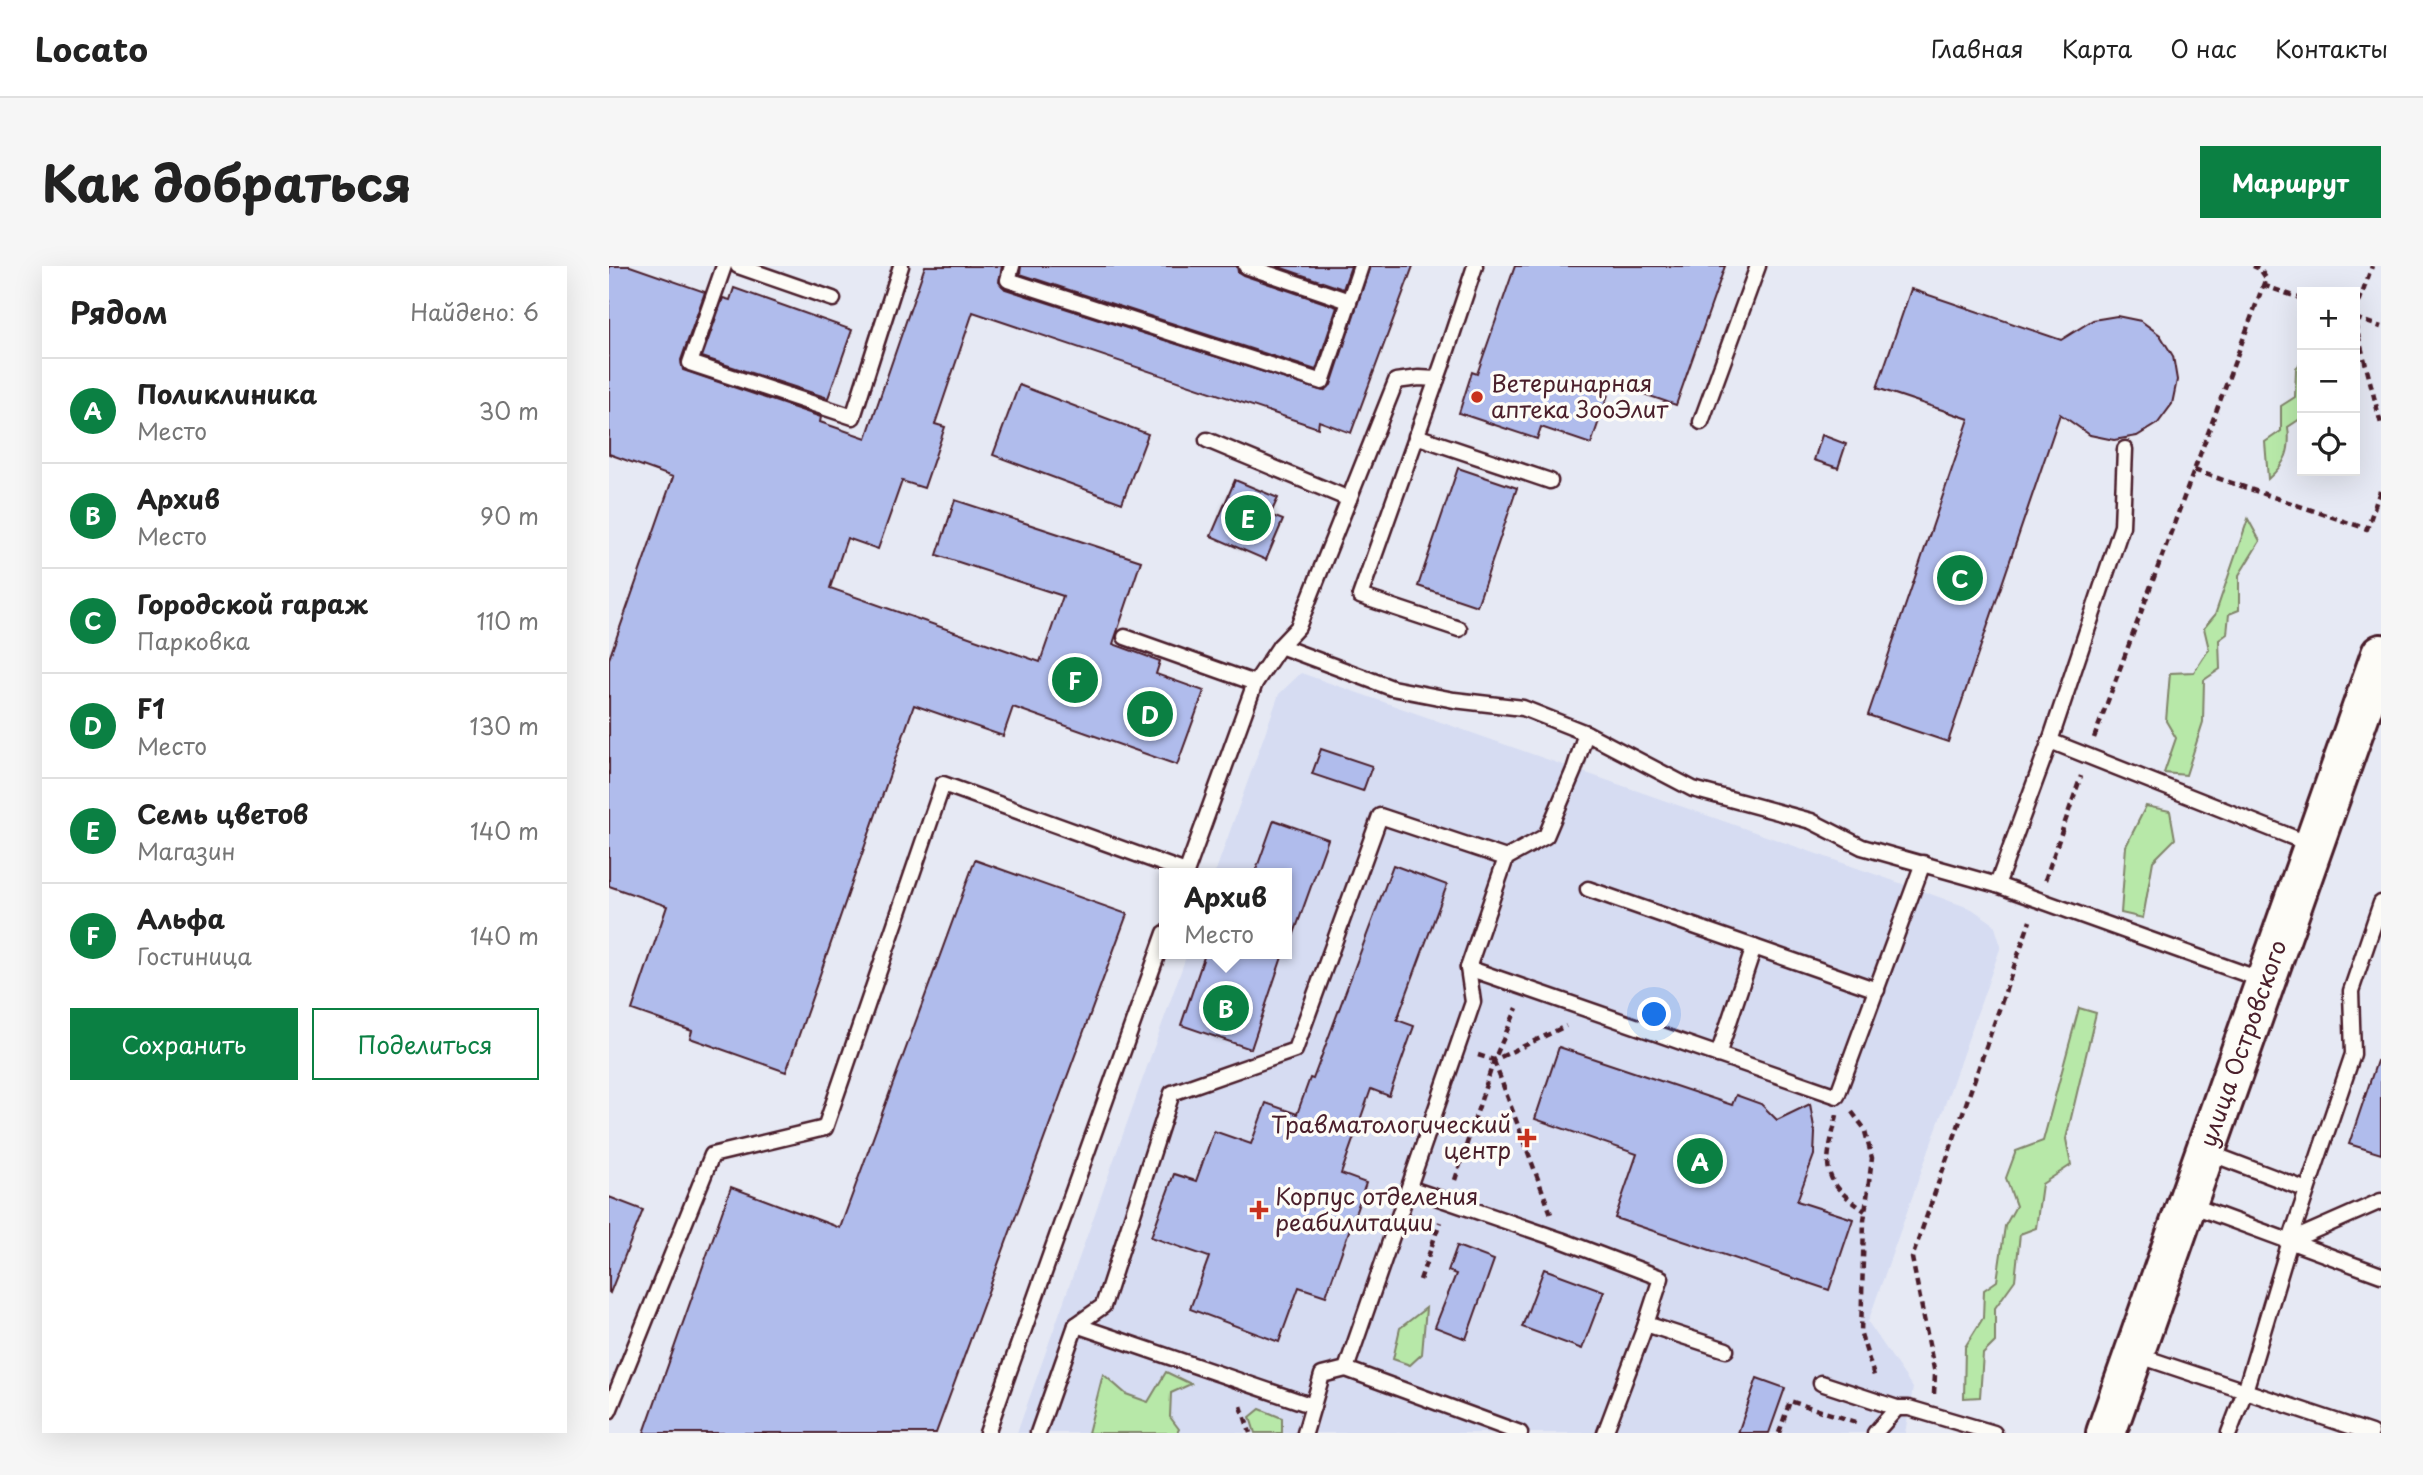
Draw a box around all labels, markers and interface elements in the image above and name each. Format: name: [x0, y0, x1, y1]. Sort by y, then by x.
text: Locato: [35, 23, 148, 73]
text: Главная: [1931, 30, 2024, 66]
text: Карта: [2062, 30, 2132, 66]
text: О нас: [2170, 30, 2237, 66]
text: Контакты: [2275, 30, 2388, 66]
text: Как добраться: [42, 145, 412, 219]
button: Маршрут: [2200, 146, 2381, 218]
map controls: [2297, 287, 2360, 476]
button: +: [2297, 287, 2360, 350]
text: Рядом: [70, 289, 168, 334]
text: Найдено: 6: [410, 294, 539, 329]
button: −: [2297, 350, 2360, 413]
place label: Ветеринарная аптека ЗооЭлит: [1491, 365, 1669, 426]
text: Поликлиника: [137, 374, 317, 413]
marker: Ветеринарная аптека ЗооЭлит: [1469, 389, 1485, 405]
text: A: [84, 393, 102, 428]
text: 30 m: [478, 393, 539, 428]
text: Место: [137, 413, 207, 448]
button: locate: [2297, 413, 2360, 476]
text: Архив: [137, 479, 220, 518]
pin: E: [1225, 492, 1271, 544]
text: B: [85, 498, 101, 533]
text: 90 m: [480, 498, 539, 533]
text: Место: [137, 518, 207, 553]
pin: C: [1937, 552, 1983, 604]
text: Городской гараж: [137, 584, 368, 623]
text: C: [84, 603, 102, 638]
text: 110 m: [477, 603, 539, 638]
text: Парковка: [137, 623, 250, 658]
pin: F: [1052, 654, 1098, 706]
pin: D: [1127, 688, 1173, 740]
text: F1: [137, 689, 165, 728]
text: D: [84, 708, 102, 743]
text: 130 m: [469, 708, 539, 743]
text: Место: [137, 728, 207, 763]
text: Семь цветов: [137, 794, 308, 833]
text: E: [86, 813, 100, 848]
text: 140 m: [470, 813, 539, 848]
text: Магазин: [137, 833, 236, 868]
popup: [1159, 868, 1292, 959]
text: Архив: [1184, 877, 1267, 916]
text: Альфа: [137, 899, 225, 938]
text: Место: [1184, 916, 1254, 951]
text: F: [86, 918, 100, 953]
text: 140 m: [470, 918, 539, 953]
street label: улица Островского: [2189, 935, 2295, 1151]
text: Гостиница: [137, 938, 252, 973]
pin: B: [1203, 982, 1249, 1034]
your location: [1637, 997, 1671, 1031]
button: Сохранить: [70, 1008, 298, 1080]
button: Поделиться: [312, 1008, 539, 1080]
place label: Травматологический центр: [1271, 1106, 1511, 1167]
marker: Травматологический центр: [1517, 1128, 1537, 1148]
pin: A: [1677, 1135, 1723, 1187]
place label: Корпус отделения реабилитации: [1275, 1178, 1478, 1239]
marker: Корпус отделения реабилитации: [1249, 1200, 1269, 1220]

